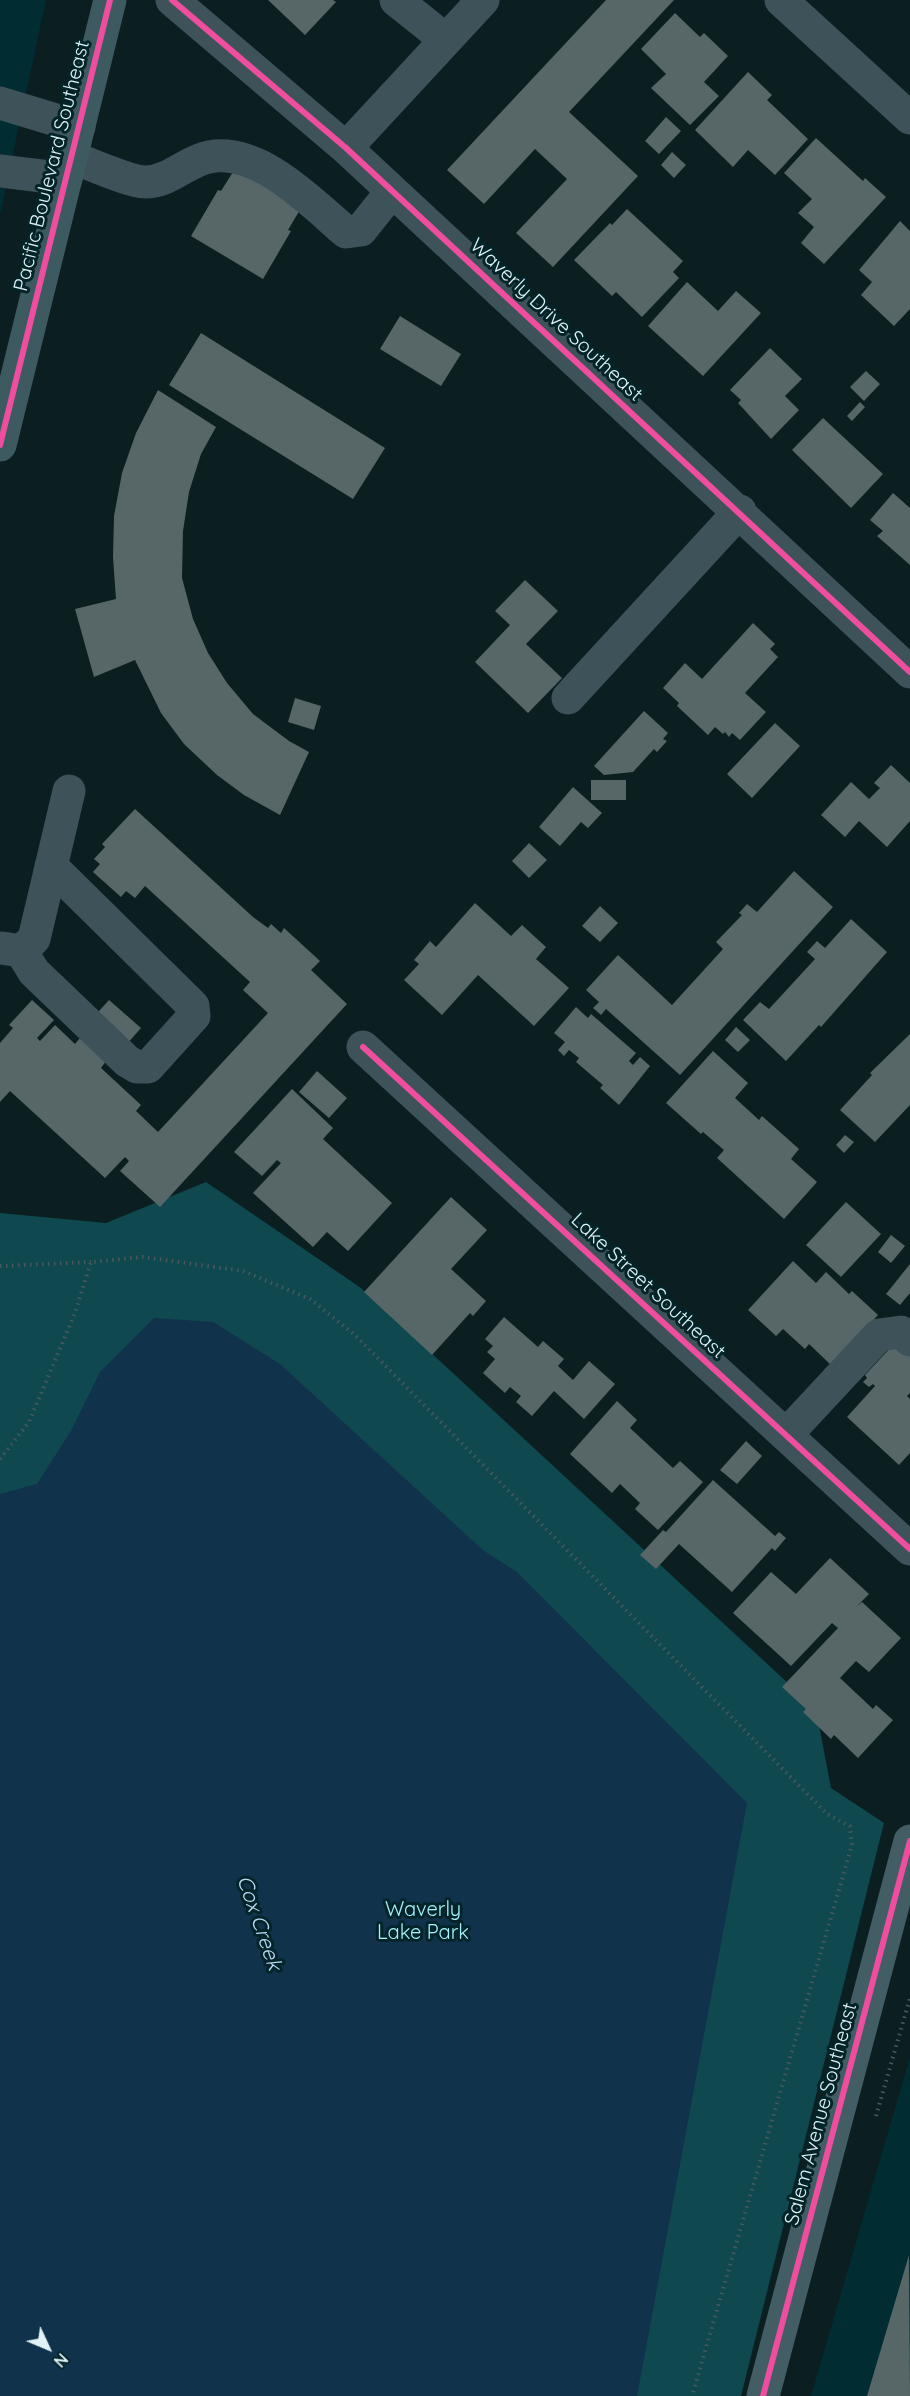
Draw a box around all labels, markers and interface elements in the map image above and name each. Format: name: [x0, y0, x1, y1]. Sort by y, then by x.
street label: Pacific Boulevard Southeast: [9, 38, 95, 294]
street label: Waverly Drive Southeast: [465, 234, 647, 406]
street label: Lake Street Southeast: [566, 1208, 730, 1364]
water label: Cox Creek: [231, 1872, 287, 1974]
park label: Waverly Lake Park: [377, 1898, 469, 1945]
street label: Salem Avenue Southeast: [780, 2000, 862, 2228]
north arrow: [18, 2318, 78, 2378]
text: N: [50, 2349, 72, 2372]

